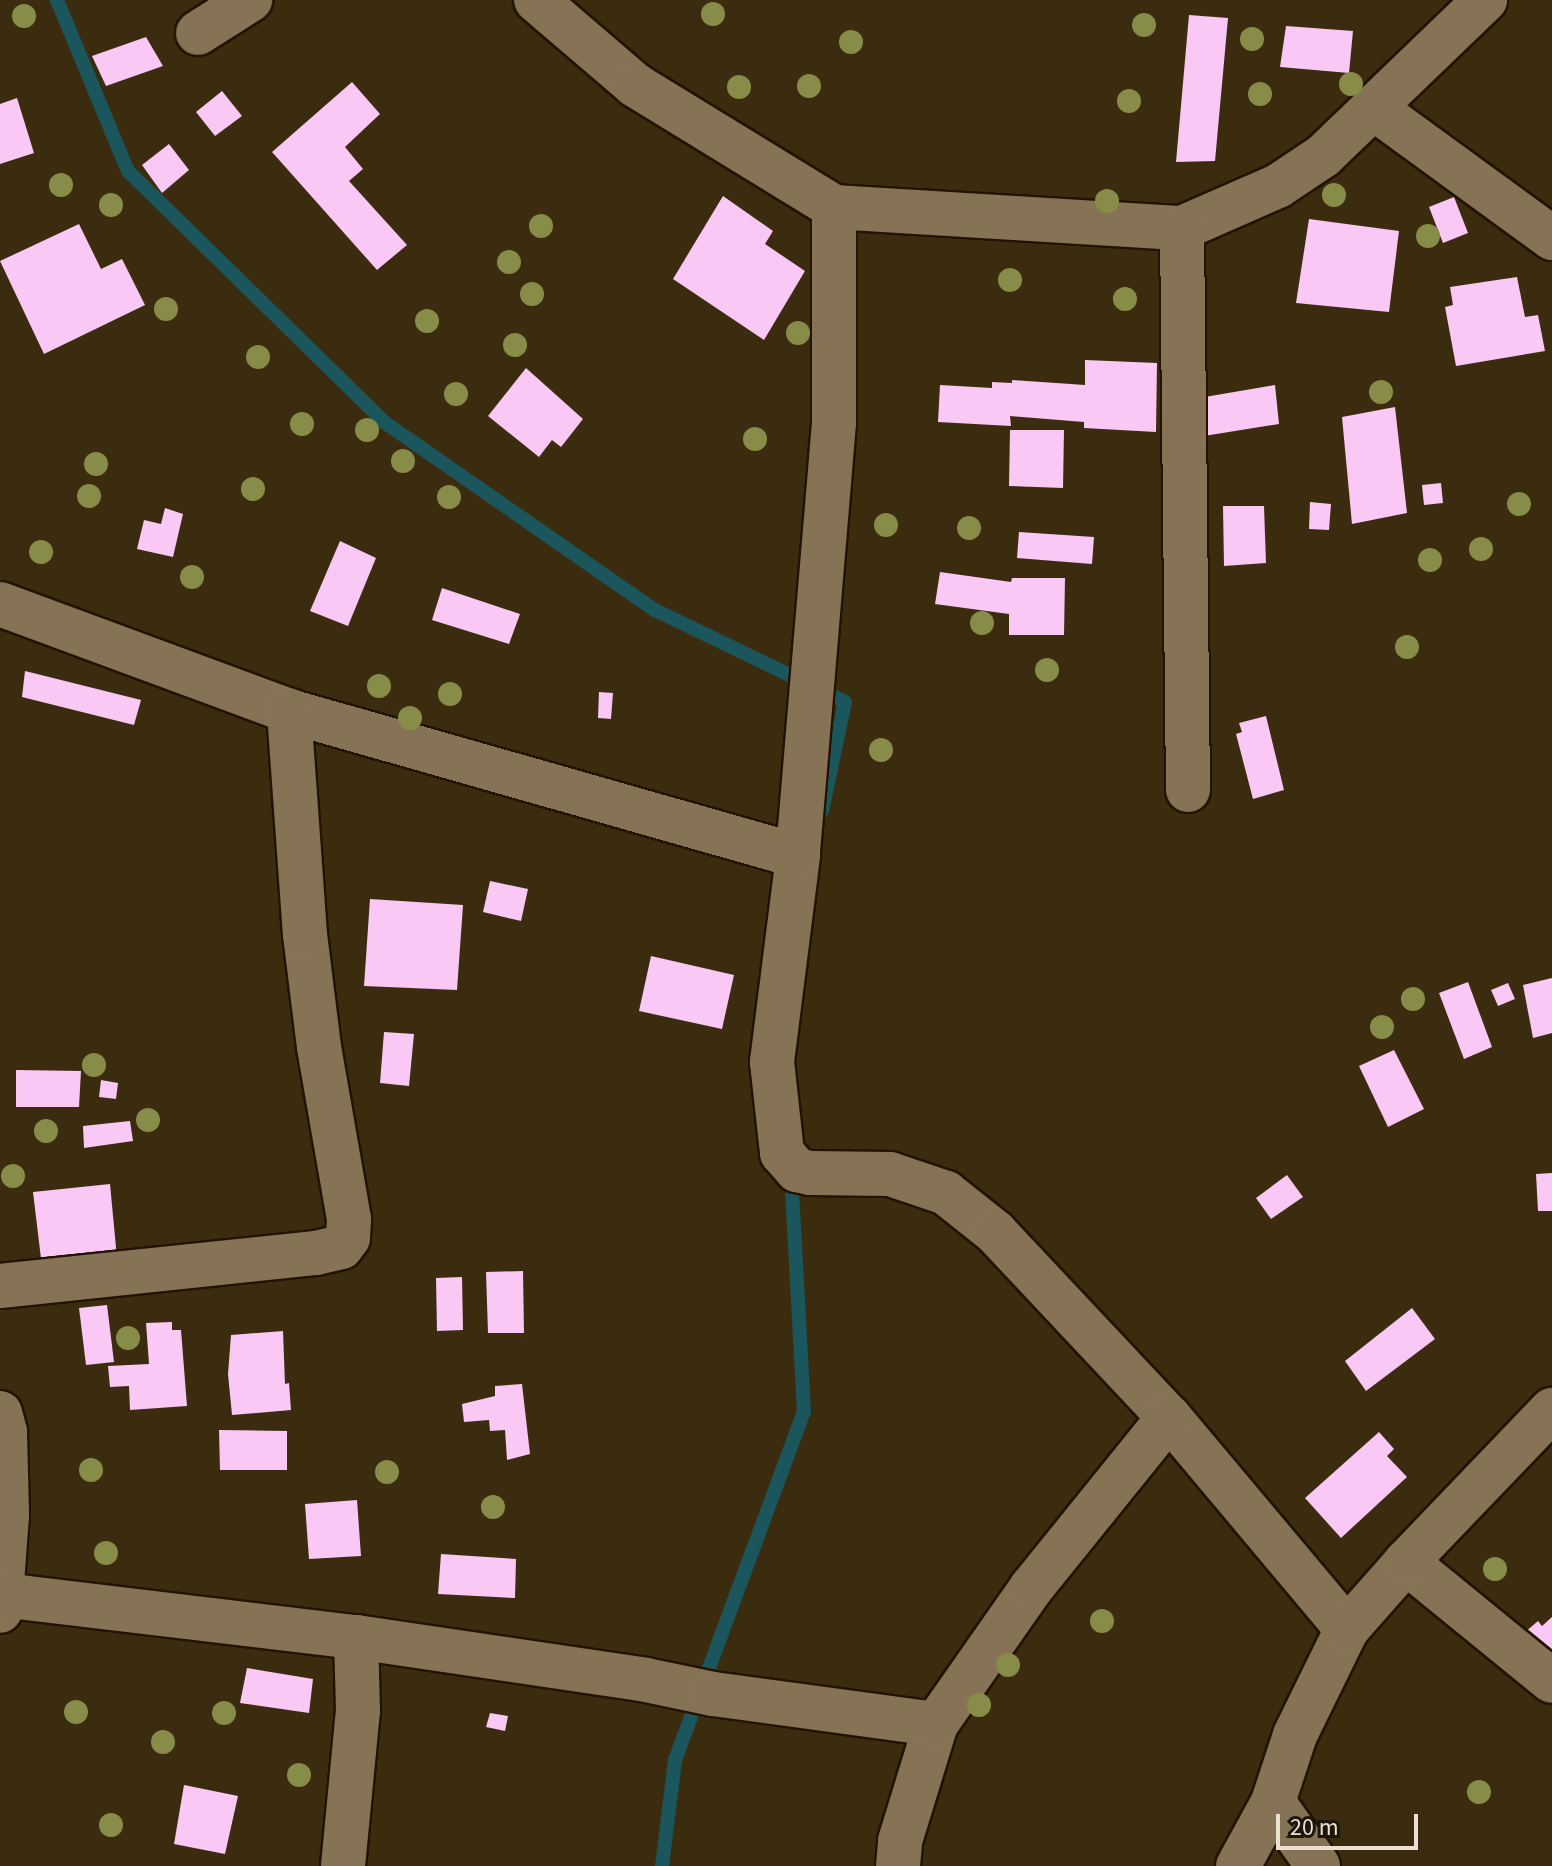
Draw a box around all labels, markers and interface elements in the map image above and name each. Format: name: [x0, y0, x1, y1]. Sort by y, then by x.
scale bar: [1280, 1798, 1422, 1848]
text: 20 m: [1290, 1810, 1339, 1845]

